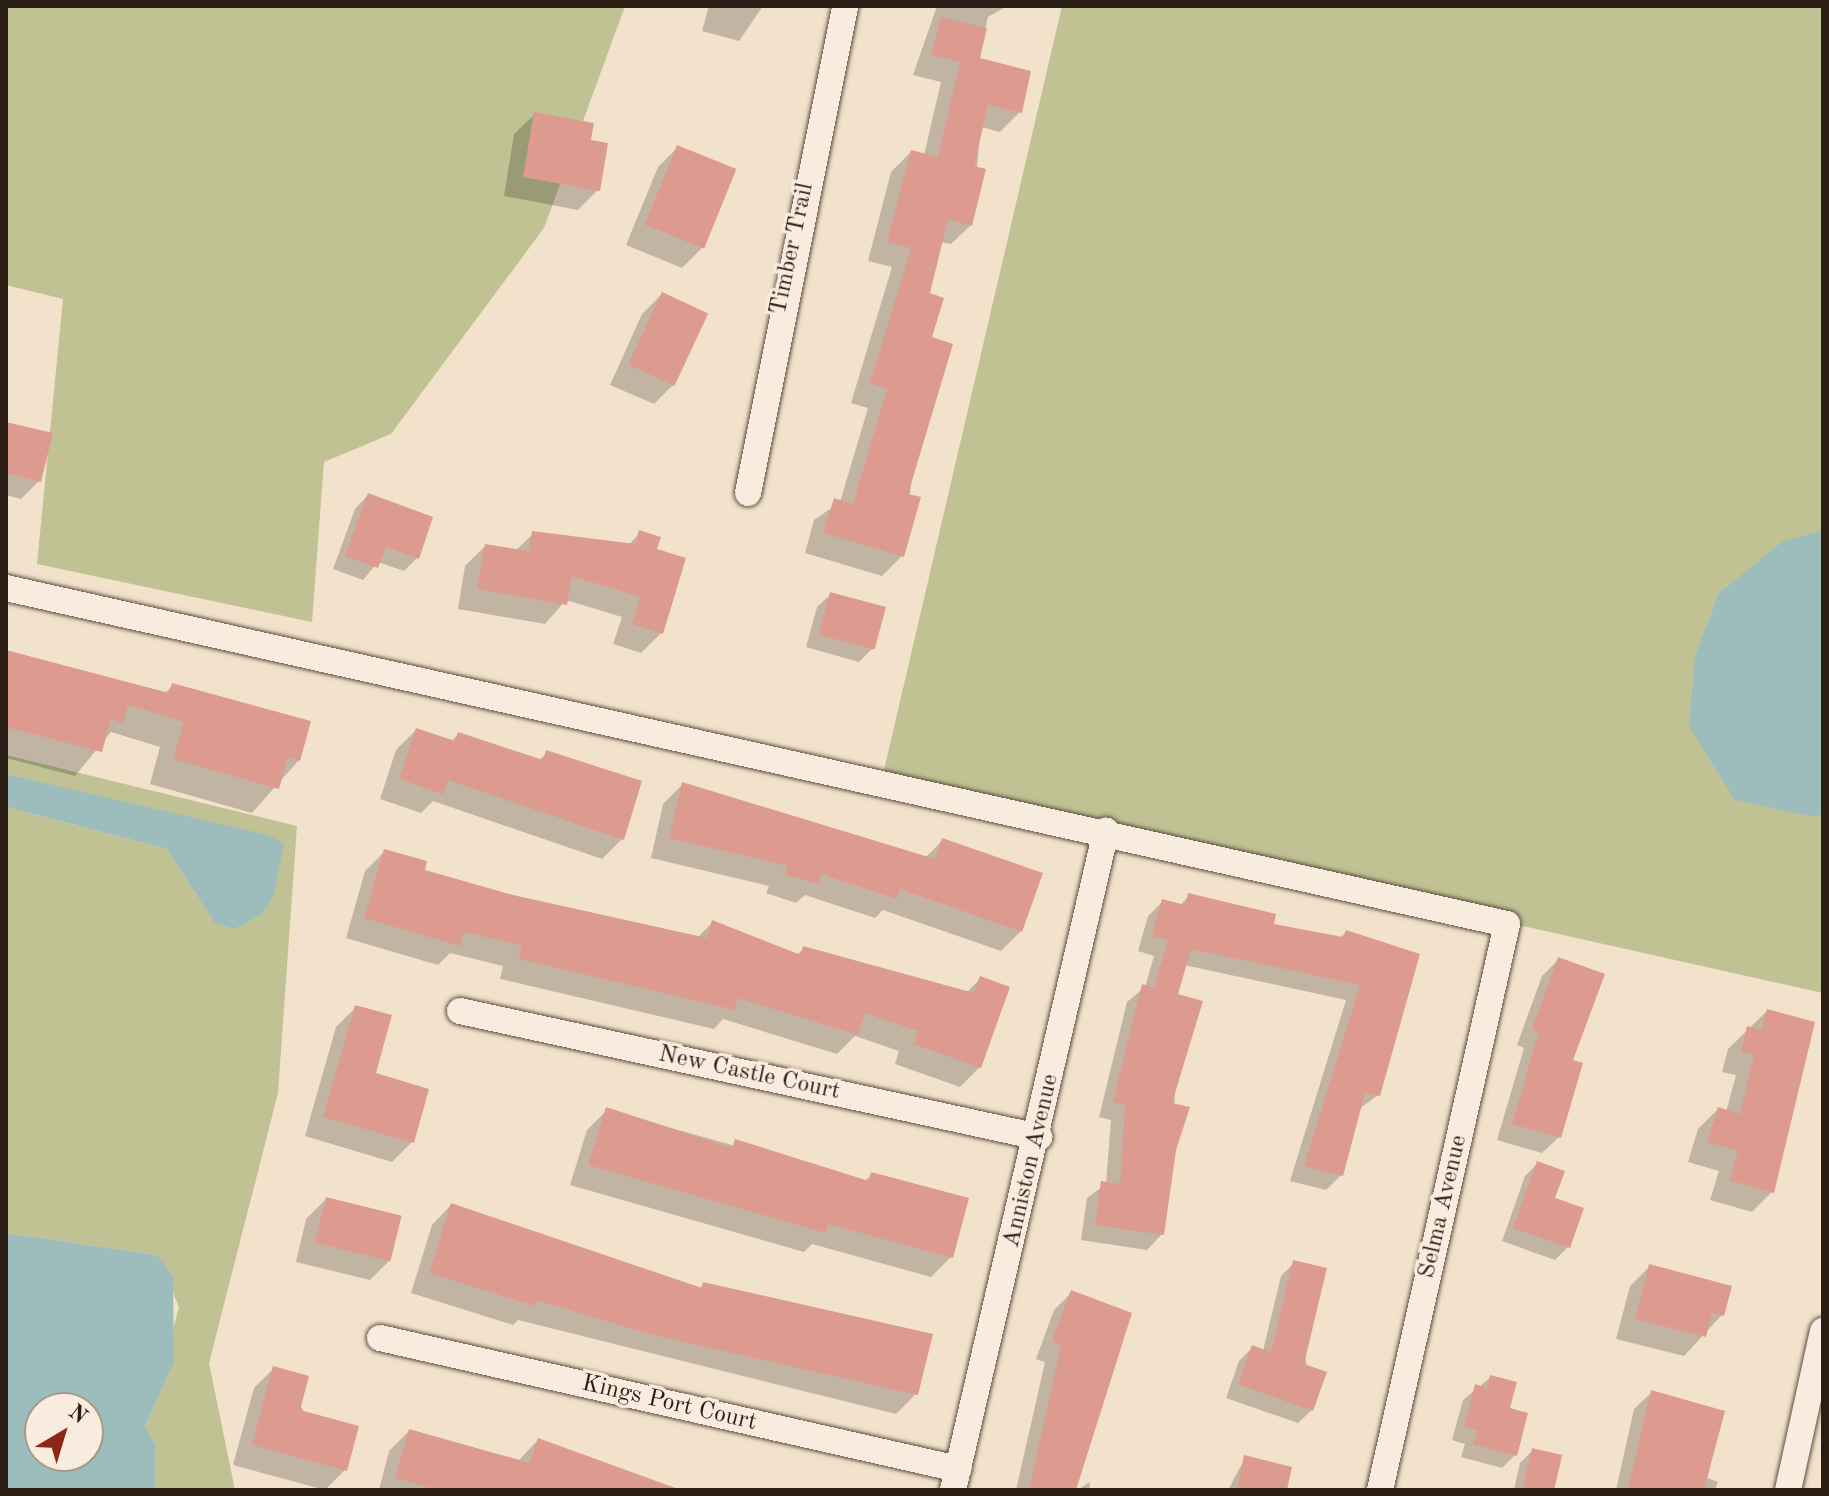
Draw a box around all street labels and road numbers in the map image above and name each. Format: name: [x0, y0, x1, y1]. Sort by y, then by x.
street label: Timber Trail: [765, 180, 821, 318]
street label: New Castle Court: [656, 1041, 842, 1107]
street label: Anniston Avenue: [998, 1071, 1066, 1251]
street label: Selma Avenue: [1414, 1133, 1474, 1281]
street label: Kings Port Court: [579, 1370, 759, 1438]

